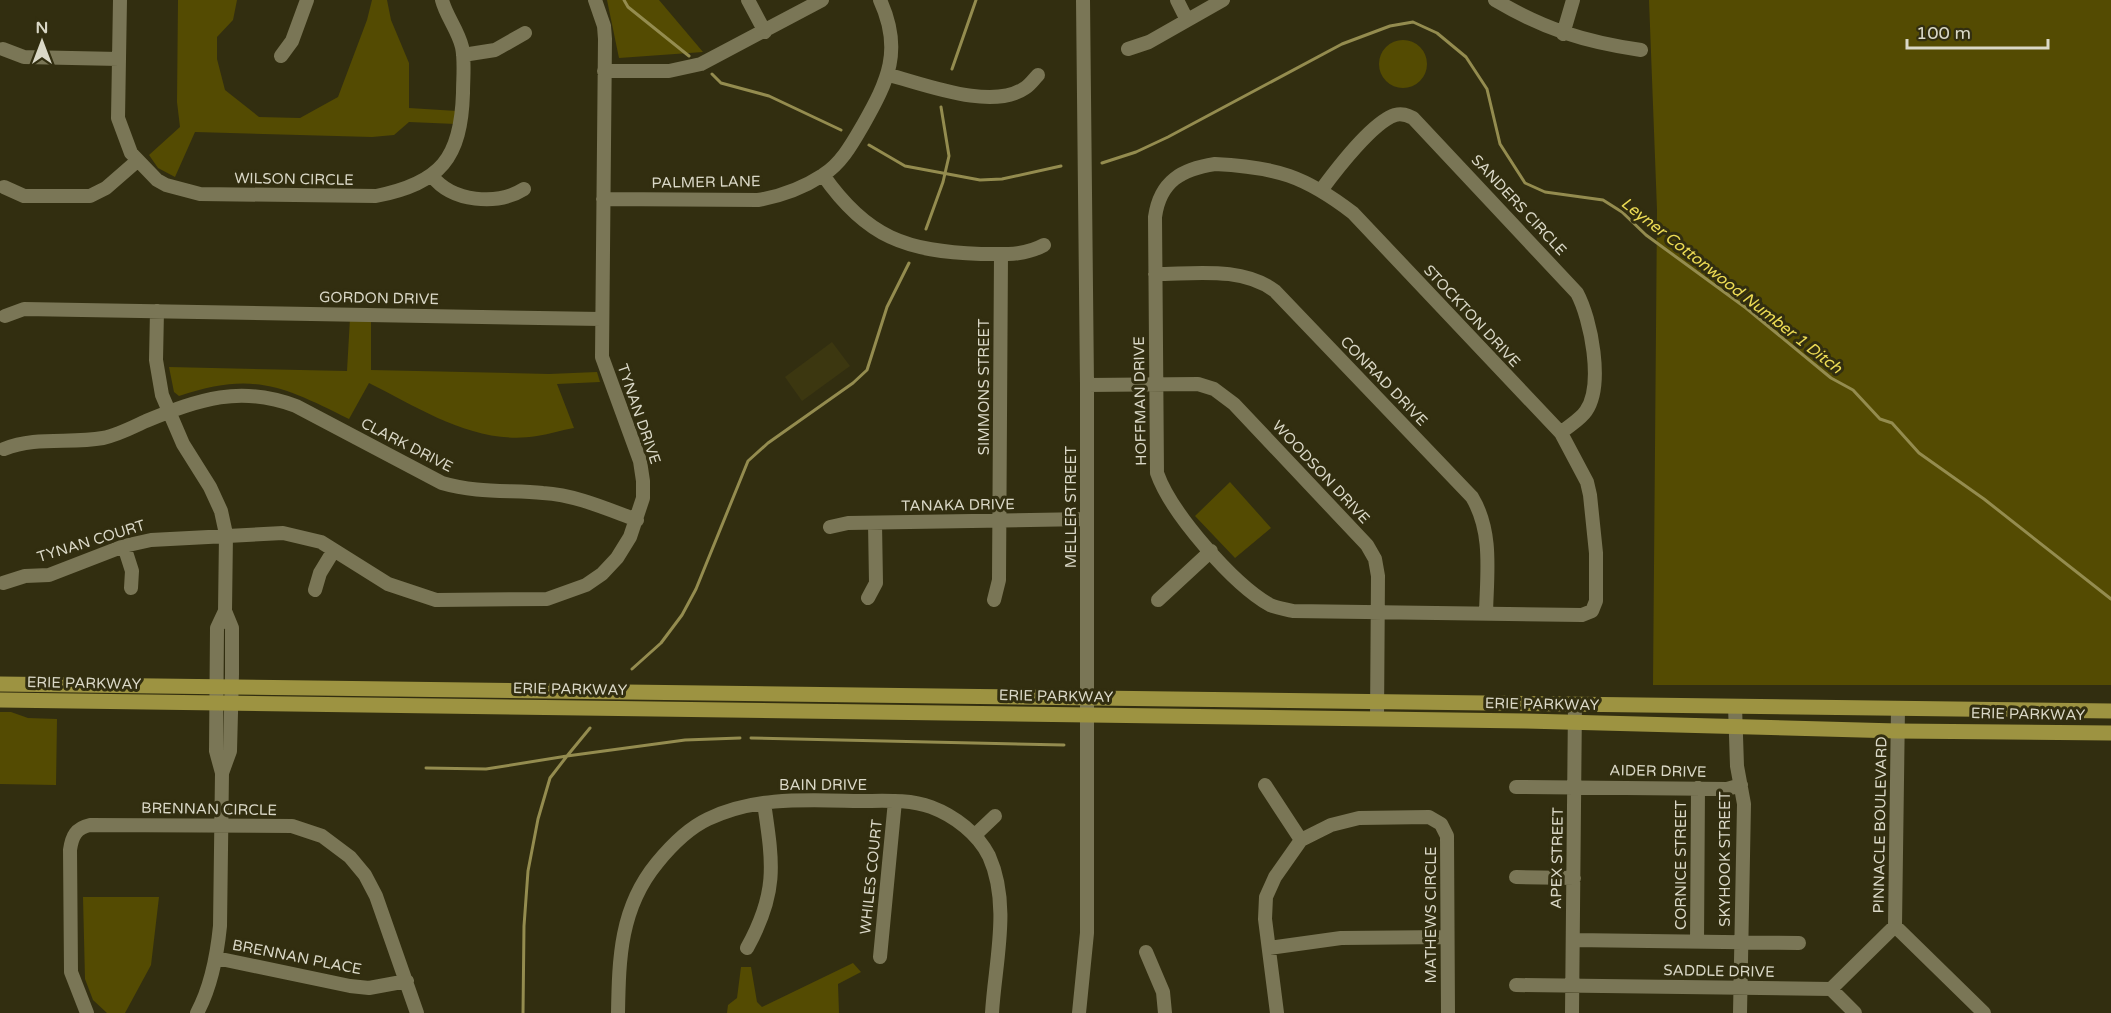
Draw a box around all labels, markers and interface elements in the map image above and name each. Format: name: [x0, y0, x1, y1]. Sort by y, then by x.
north arrow: [12, 12, 72, 72]
scale bar: [1907, 12, 2048, 50]
text: N: [36, 18, 48, 38]
text: 100 m: [1916, 22, 1971, 44]
street label: SANDERS CIRCLE: [1468, 151, 1570, 259]
street label: WILSON CIRCLE: [234, 169, 354, 189]
street label: PALMER LANE: [651, 172, 761, 192]
water label: Leyner Cottonwood Number 1 Ditch: [1617, 193, 1847, 379]
street label: STOCKTON DRIVE: [1420, 261, 1524, 371]
street label: GORDON DRIVE: [319, 288, 439, 308]
street label: SIMMONS STREET: [975, 319, 993, 455]
street label: CONRAD DRIVE: [1337, 332, 1431, 430]
street label: HOFFMAN DRIVE: [1130, 336, 1150, 466]
street label: TYNAN DRIVE: [613, 362, 665, 466]
street label: CLARK DRIVE: [358, 414, 456, 476]
street label: WOODSON DRIVE: [1269, 417, 1373, 527]
street label: MELLER STREET: [1062, 446, 1080, 568]
street label: TANAKA DRIVE: [901, 495, 1015, 515]
street label: TYNAN COURT: [35, 516, 147, 566]
street label: ERIE PARKWAY: [27, 673, 142, 693]
street label: ERIE PARKWAY: [513, 679, 628, 699]
street label: ERIE PARKWAY: [999, 686, 1114, 706]
street label: ERIE PARKWAY: [1485, 694, 1600, 714]
street label: ERIE PARKWAY: [1971, 704, 2086, 724]
street label: PINNACLE BOULEVARD: [1869, 736, 1891, 914]
street label: AIDER DRIVE: [1609, 761, 1707, 781]
street label: BAIN DRIVE: [779, 776, 867, 794]
street label: SKYHOOK STREET: [1716, 791, 1734, 927]
street label: BRENNAN CIRCLE: [141, 799, 277, 819]
street label: CORNICE STREET: [1672, 800, 1690, 930]
street label: APEX STREET: [1547, 807, 1567, 909]
street label: WHILES COURT: [856, 819, 886, 935]
street label: MATHEWS CIRCLE: [1422, 846, 1440, 984]
street label: BRENNAN PLACE: [231, 936, 363, 978]
street label: SADDLE DRIVE: [1663, 961, 1775, 981]

